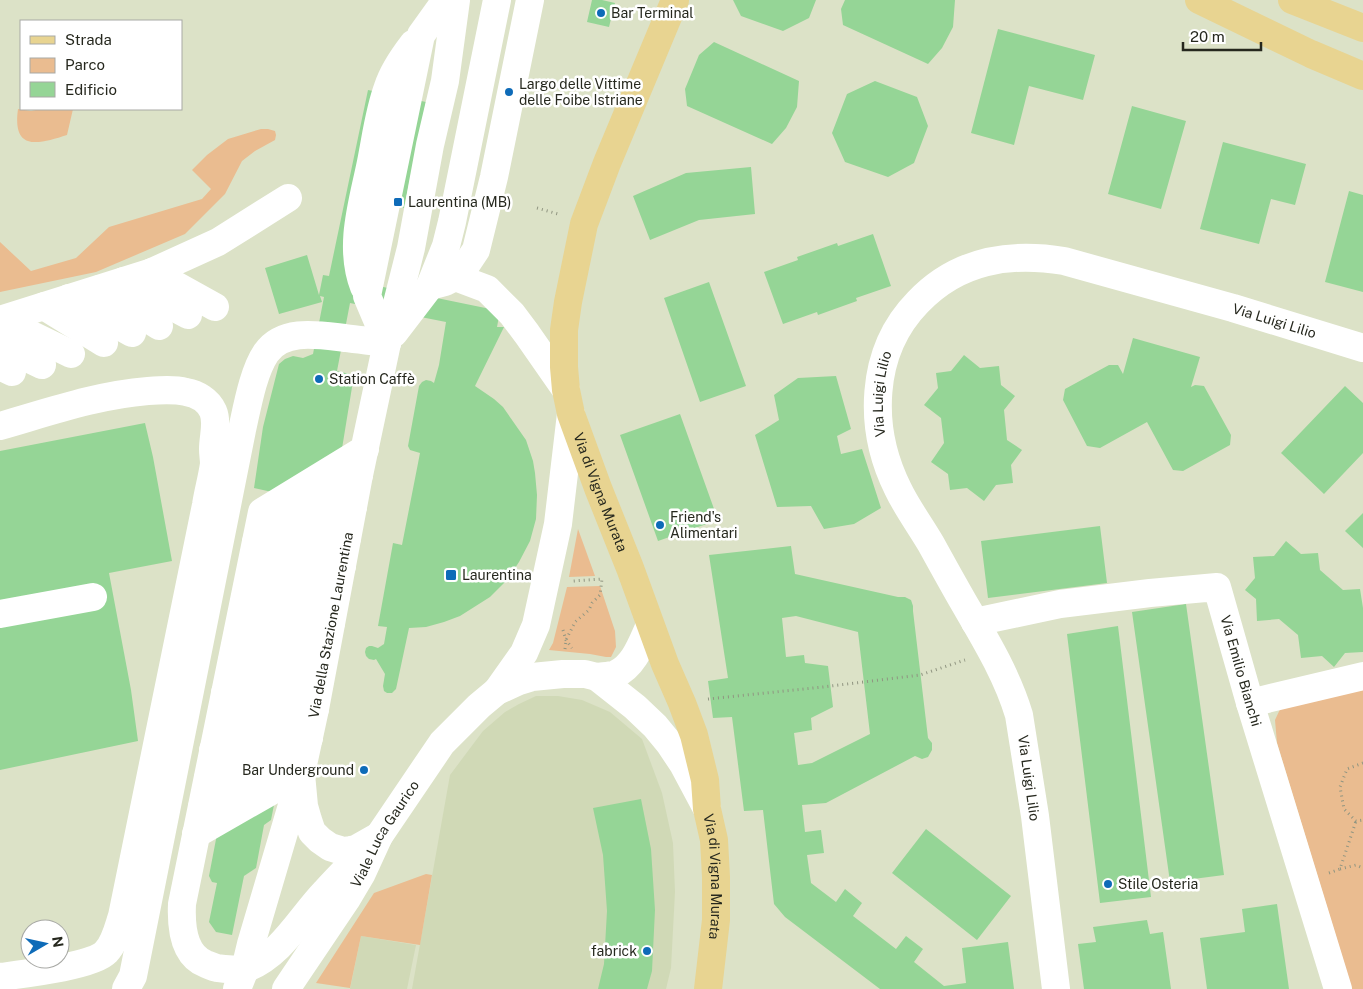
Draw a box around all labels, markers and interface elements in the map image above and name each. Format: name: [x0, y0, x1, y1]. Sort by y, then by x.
place label: Bar Terminal: [611, 5, 693, 21]
marker: Bar Terminal: [595, 7, 607, 19]
legend: [20, 20, 182, 110]
scale bar: [1183, 20, 1260, 52]
text: 20 m: [1190, 28, 1225, 45]
text: Strada: [65, 31, 112, 48]
text: Parco: [65, 56, 105, 73]
place label: Largo delle Vittime delle Foibe Istriane: [519, 76, 643, 108]
text: Edificio: [65, 81, 117, 98]
marker: Largo delle Vittime delle Foibe Istriane: [503, 86, 515, 98]
place label: Laurentina (MB): [408, 194, 511, 210]
marker: Laurentina (MB): [392, 196, 404, 208]
street label: Via Luigi Lilio: [1231, 300, 1318, 341]
street label: Via Luigi Lilio: [870, 349, 895, 438]
place label: Station Caffè: [329, 371, 415, 387]
marker: Station Caffè: [313, 373, 325, 385]
street label: Via di Vigna Murata: [571, 431, 631, 554]
place label: Friend's Alimentari: [670, 509, 738, 541]
marker: Friend's Alimentari: [654, 519, 666, 531]
street label: Via della Stazione Laurentina: [305, 531, 356, 720]
place label: Laurentina: [462, 567, 532, 583]
marker: Laurentina: [444, 568, 458, 582]
street label: Via Emilio Bianchi: [1217, 613, 1265, 728]
street label: Via Luigi Lilio: [1015, 734, 1043, 822]
place label: Bar Underground: [242, 762, 354, 778]
marker: Bar Underground: [358, 764, 370, 776]
street label: Viale Luca Gaurico: [347, 777, 422, 890]
street label: Via di Vigna Murata: [700, 812, 724, 940]
place label: Stile Osteria: [1118, 876, 1198, 892]
marker: Stile Osteria: [1102, 878, 1114, 890]
north arrow: [20, 919, 70, 969]
text: N: [49, 935, 67, 949]
place label: fabrick: [591, 943, 637, 959]
marker: fabrick: [641, 945, 653, 957]

